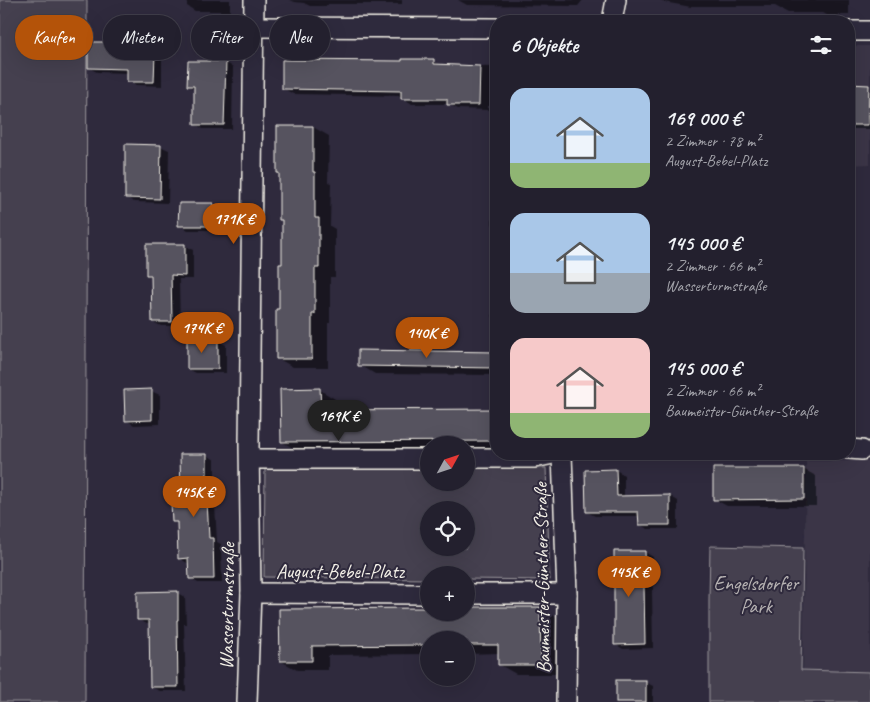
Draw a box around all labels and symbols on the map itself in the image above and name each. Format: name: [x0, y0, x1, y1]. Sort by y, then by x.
pin: 171K €: [193, 202, 275, 245]
pin: 174K €: [161, 312, 243, 354]
pin: 140K €: [386, 316, 468, 359]
pin: 169K €: [298, 400, 380, 442]
north arrow: [420, 436, 475, 491]
pin: 145K €: [153, 476, 235, 518]
street label: Baumeister-Günther-Straße: [528, 481, 556, 674]
street label: Wasserturmstraße: [213, 541, 241, 670]
pin: 145K €: [588, 556, 670, 598]
street label: August-Bebel-Platz: [276, 559, 406, 584]
park label: Engelsdorfer Park: [713, 571, 800, 619]

